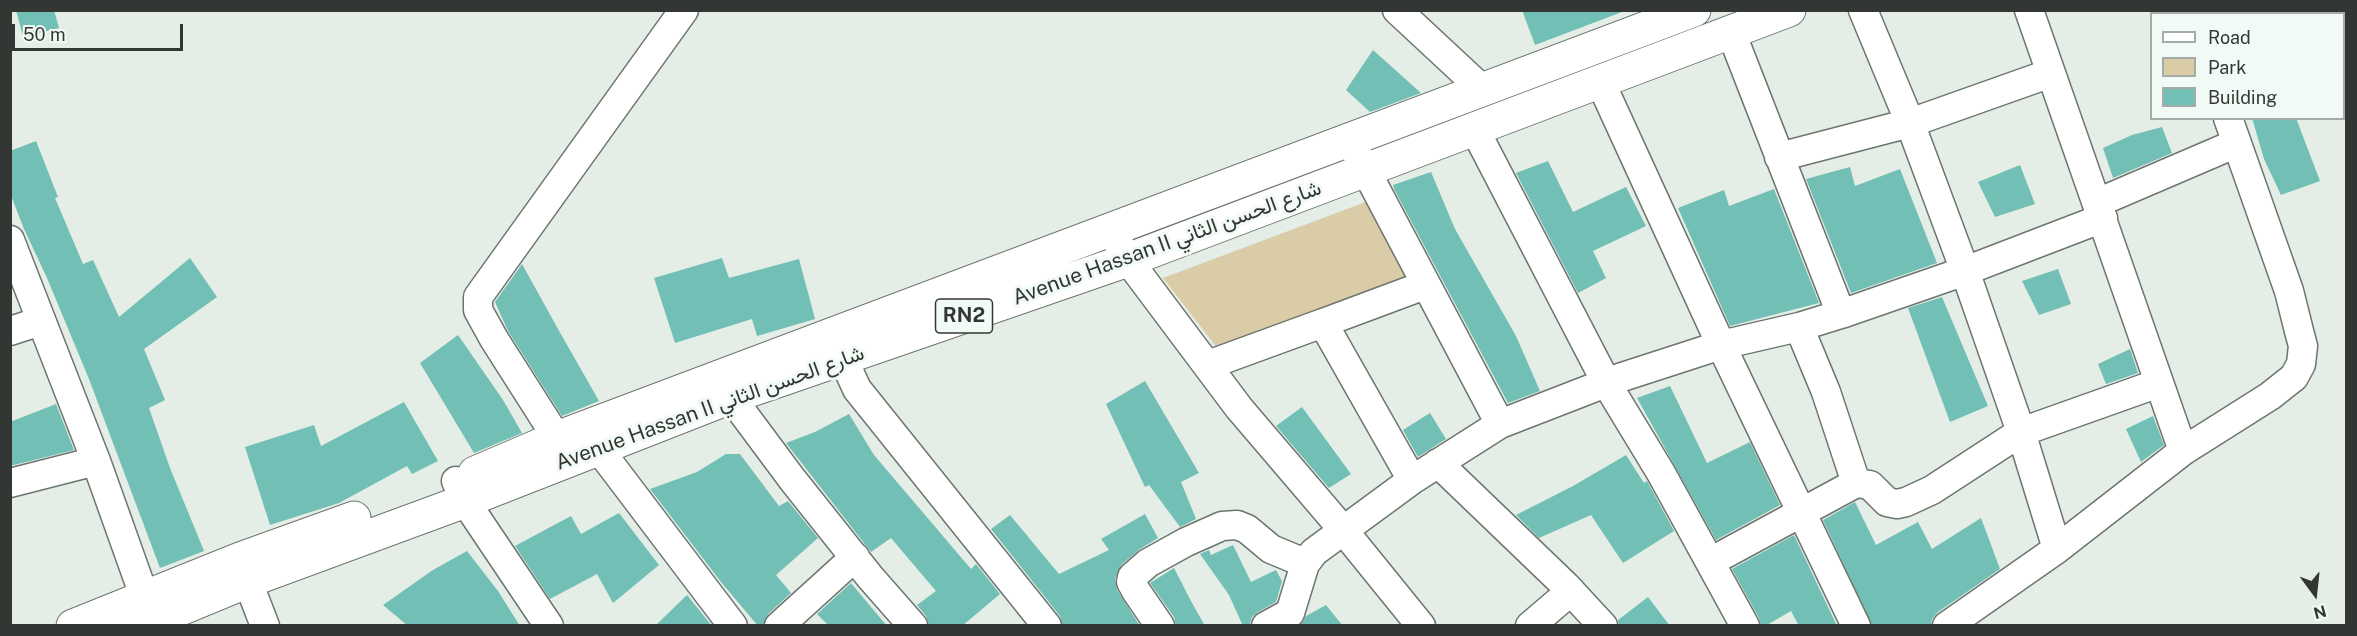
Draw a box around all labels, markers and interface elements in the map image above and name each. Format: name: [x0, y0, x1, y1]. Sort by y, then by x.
scale bar: [15, 12, 186, 50]
legend: [2150, 12, 2345, 120]
text: 50 m: [23, 24, 66, 45]
text: Road: [2208, 27, 2251, 48]
text: Park: [2208, 57, 2246, 78]
text: Building: [2208, 87, 2277, 108]
street label: Avenue Hassan II شارع الحسن الثاني: [1009, 175, 1325, 311]
road number: RN2: [936, 299, 992, 333]
street label: Avenue Hassan II شارع الحسن الثاني: [552, 340, 868, 476]
north arrow: [2285, 564, 2345, 624]
text: N: [2311, 601, 2328, 623]

